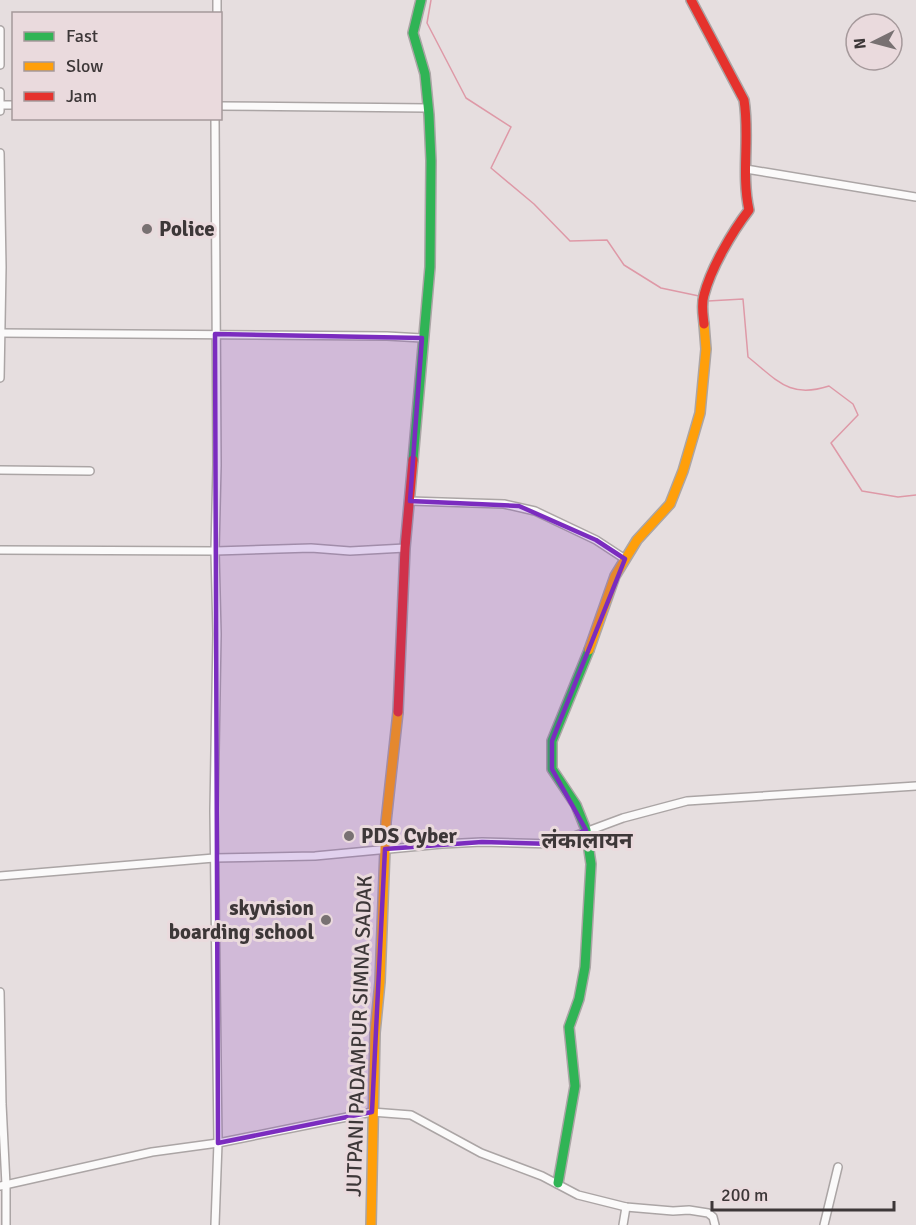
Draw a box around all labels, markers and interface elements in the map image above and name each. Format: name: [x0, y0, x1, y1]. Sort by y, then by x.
legend: [12, 12, 222, 120]
north arrow: [844, 12, 904, 72]
text: Fast: [66, 25, 98, 47]
text: N: [850, 37, 871, 50]
text: Slow: [66, 55, 103, 77]
text: Jam: [66, 85, 97, 107]
place label: Police: [159, 216, 215, 242]
marker: Police: [140, 222, 154, 236]
place label: PDS Cyber: [361, 823, 458, 849]
district label: लंकालायन: [541, 827, 633, 854]
marker: PDS Cyber: [342, 829, 356, 843]
street label: JUTPANI PADAMPUR SIMNA SADAK: [340, 874, 378, 1197]
place label: skyvision boarding school: [169, 895, 314, 945]
marker: skyvision boarding school: [319, 913, 333, 927]
scale bar: [712, 1174, 894, 1212]
text: 200 m: [721, 1184, 768, 1206]

